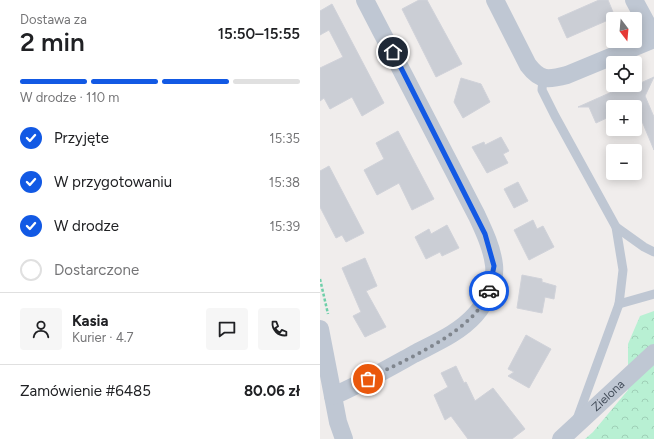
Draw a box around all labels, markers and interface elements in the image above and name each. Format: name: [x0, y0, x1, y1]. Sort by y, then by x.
text: Dostawa za: [20, 12, 87, 27]
north arrow: [606, 12, 642, 48]
map controls: [606, 12, 642, 180]
text: 15:50–15:55: [218, 25, 300, 43]
text: 2 min: [20, 26, 85, 58]
pin: [376, 35, 410, 69]
icon: home: [382, 41, 404, 63]
button: locate: [606, 56, 642, 92]
text: W drodze · 110 m: [20, 90, 119, 105]
button: +: [606, 100, 642, 136]
icon: check: [20, 127, 42, 149]
text: Przyjęte: [54, 129, 109, 147]
text: 15:35: [269, 131, 300, 146]
button: −: [606, 144, 642, 180]
icon: check: [20, 171, 42, 193]
text: W przygotowaniu: [54, 173, 172, 191]
text: 15:38: [269, 175, 300, 190]
icon: check: [20, 215, 42, 237]
text: W drodze: [54, 217, 119, 235]
text: 15:39: [269, 219, 300, 234]
text: Dostarczone: [54, 261, 139, 279]
courier: [469, 271, 509, 311]
icon: car: [478, 280, 500, 302]
button: person: [20, 308, 62, 350]
button: chat: [206, 308, 248, 350]
button: phone: [258, 308, 300, 350]
text: Kasia: [72, 312, 108, 330]
text: Kurier · 4.7: [72, 330, 134, 345]
pin: [351, 362, 385, 396]
icon: bag: [357, 368, 379, 390]
street label: Zielona: [589, 377, 627, 414]
text: Zamówienie #6485: [20, 382, 151, 400]
text: 80.06 zł: [244, 382, 300, 400]

